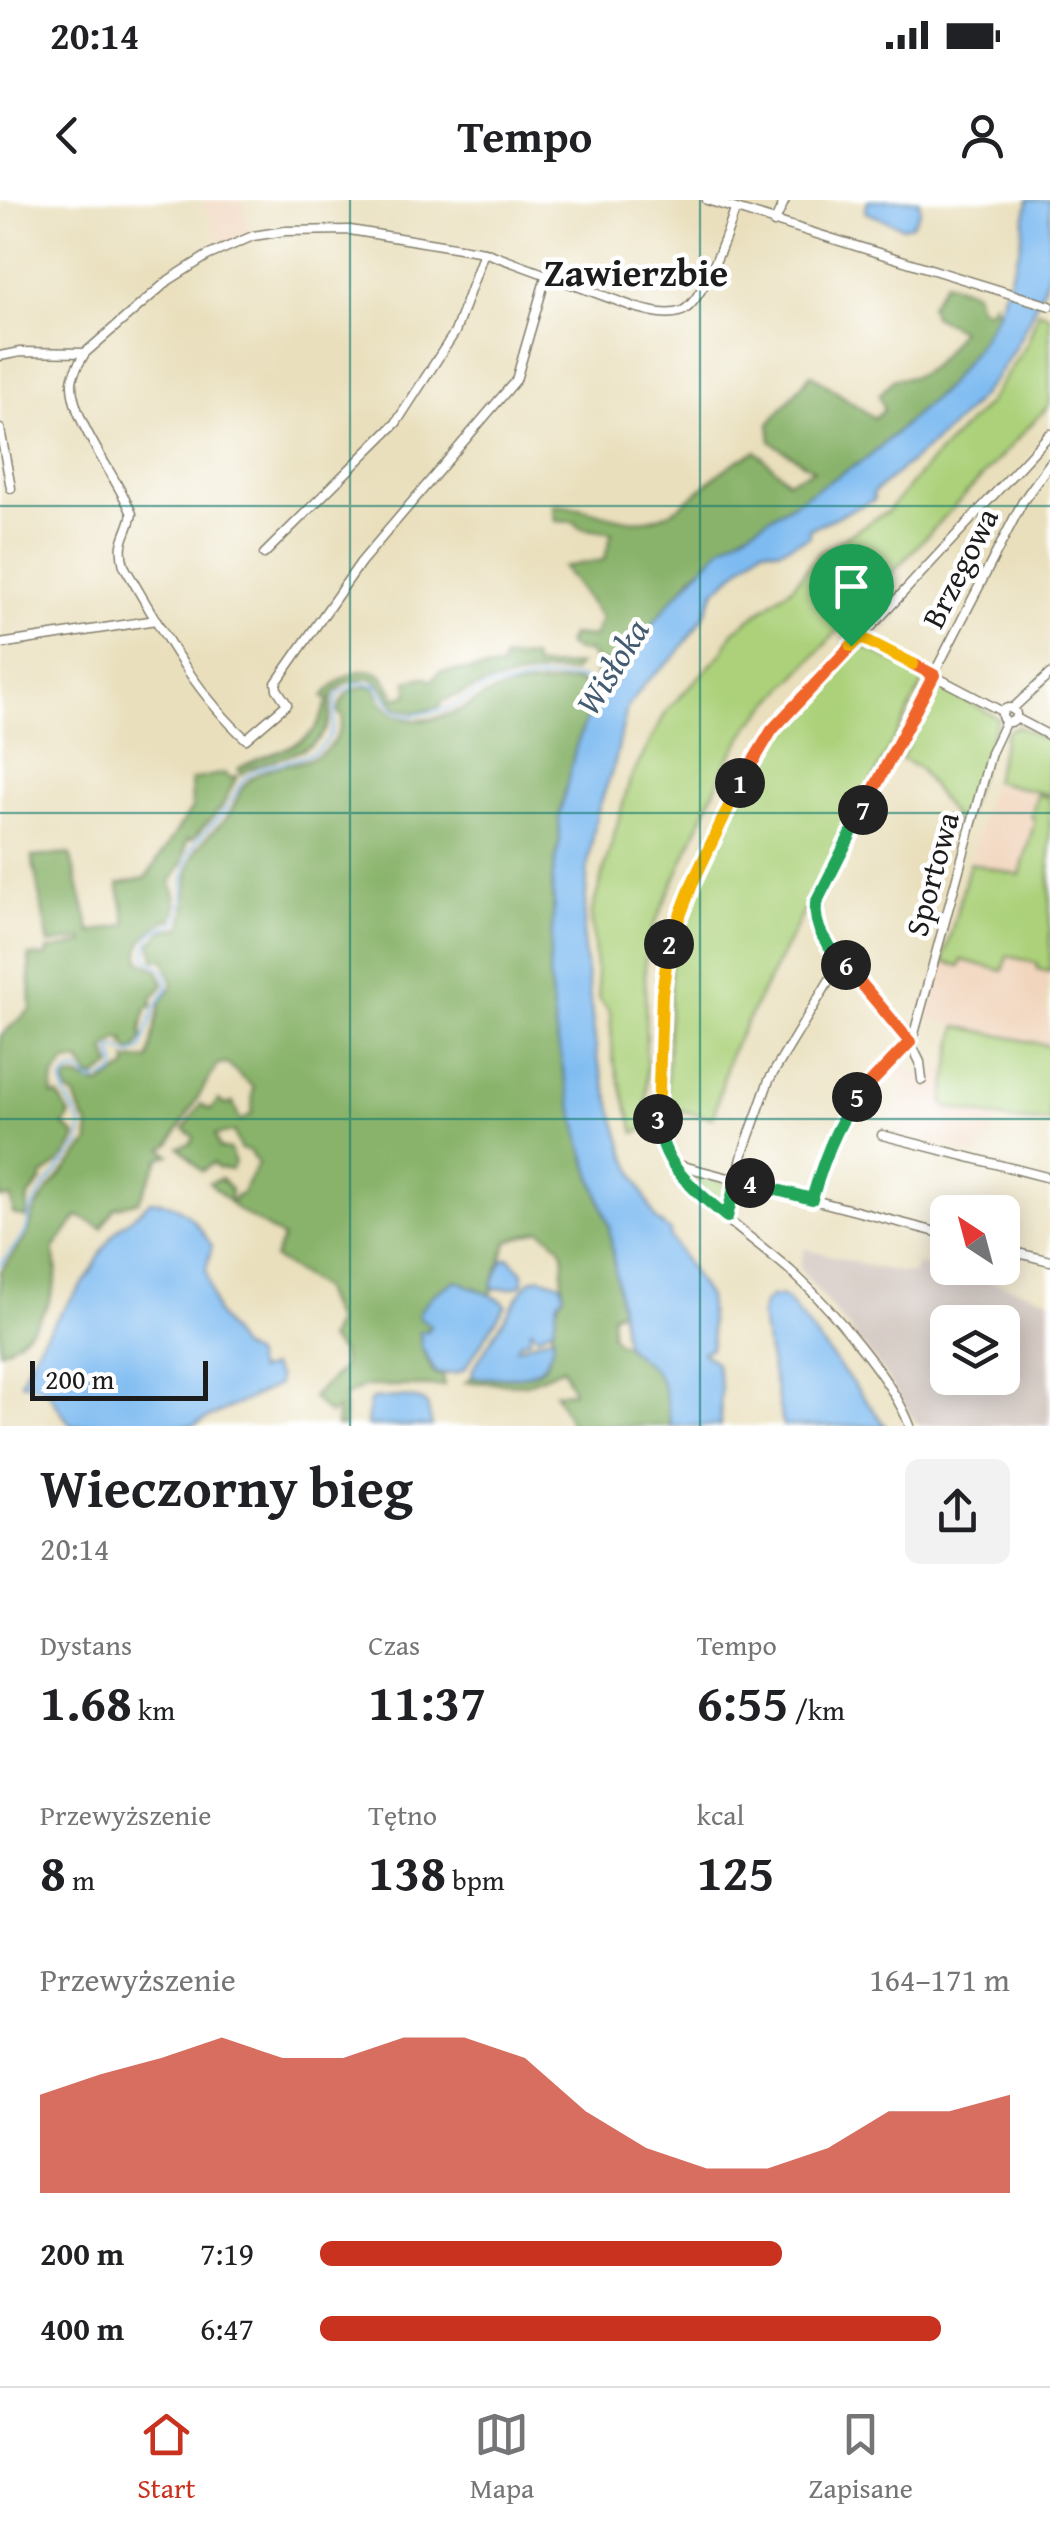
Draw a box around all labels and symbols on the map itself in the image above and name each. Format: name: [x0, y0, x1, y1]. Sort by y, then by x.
district label: Zawierzbie: [544, 244, 728, 300]
street label: Brzegowa: [909, 499, 1010, 636]
pin: [809, 544, 894, 647]
water label: Wisłoka: [562, 609, 661, 725]
pin: 1: [715, 758, 765, 808]
pin: 7: [838, 785, 888, 835]
street label: Sportowa: [892, 806, 971, 941]
pin: 2: [644, 919, 694, 969]
pin: 6: [821, 940, 871, 990]
pin: 5: [832, 1072, 882, 1122]
pin: 3: [633, 1094, 683, 1144]
pin: 4: [725, 1158, 775, 1208]
north arrow: [930, 1195, 1020, 1285]
scale bar: [30, 1356, 208, 1400]

